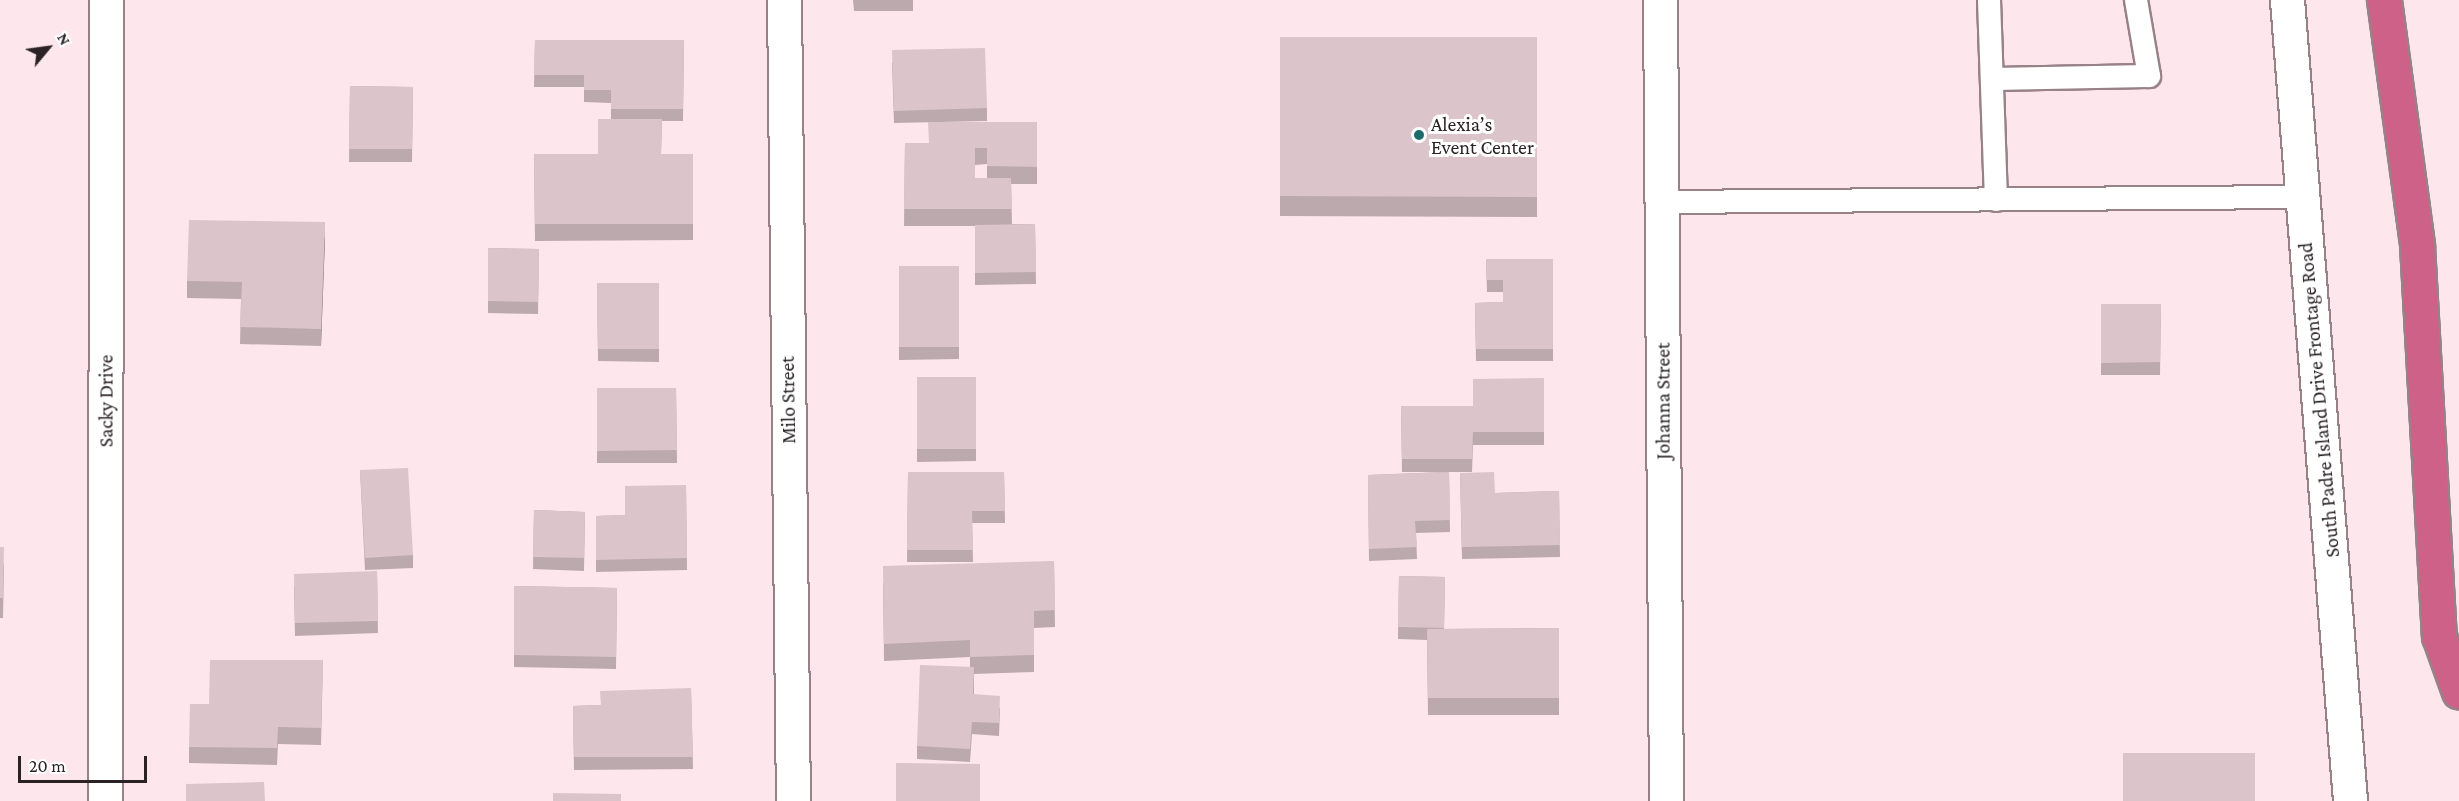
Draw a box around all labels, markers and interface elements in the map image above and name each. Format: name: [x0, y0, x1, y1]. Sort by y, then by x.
north arrow: [18, 18, 78, 78]
text: N: [54, 30, 74, 48]
place label: Alexia’s Event Center: [1431, 112, 1534, 159]
marker: Alexia’s Event Center: [1412, 128, 1426, 142]
street label: South Padre Island Drive Frontage Road: [2293, 242, 2345, 558]
street label: Johanna Street: [1651, 342, 1675, 460]
street label: Sacky Drive: [94, 355, 118, 447]
street label: Milo Street: [775, 356, 801, 444]
scale bar: [21, 744, 150, 782]
text: 20 m: [29, 756, 66, 776]

